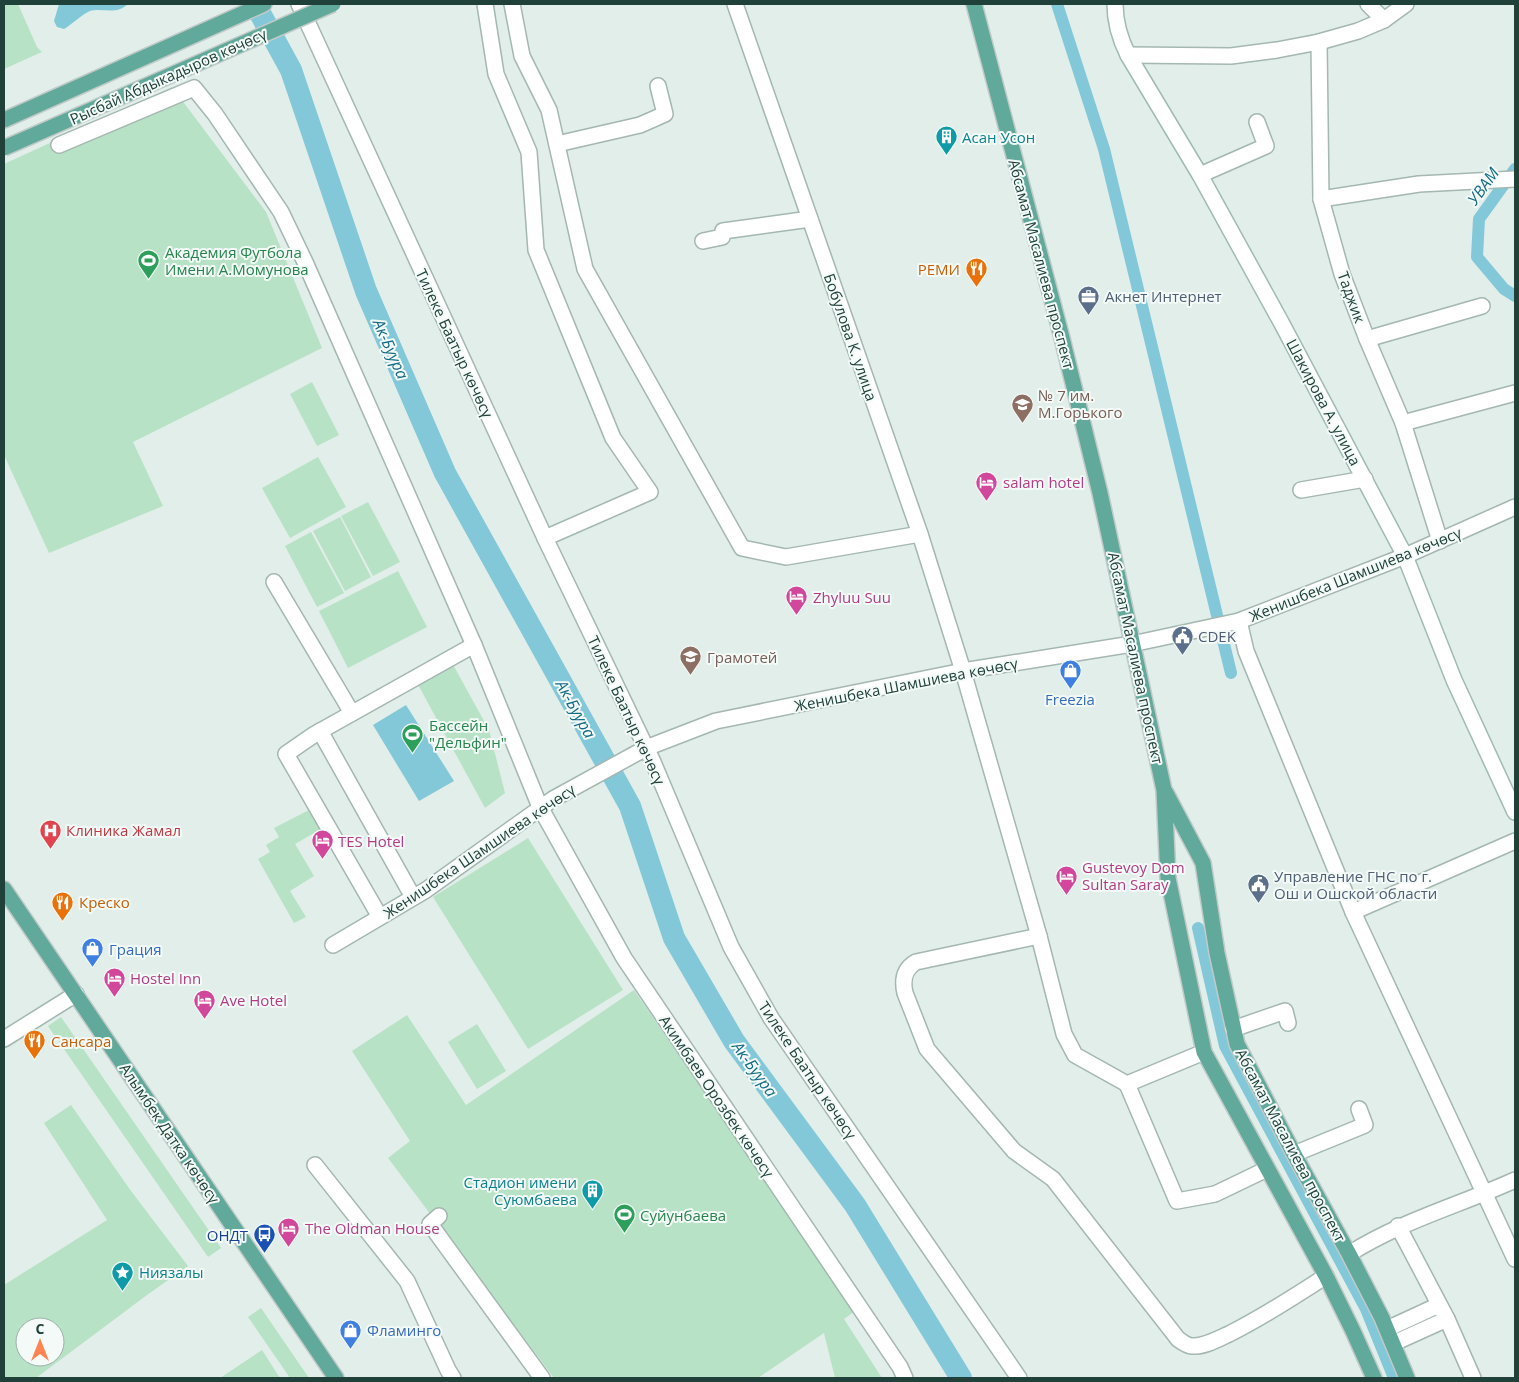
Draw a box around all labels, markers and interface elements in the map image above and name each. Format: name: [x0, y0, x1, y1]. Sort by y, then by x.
street label: Рысбай Абдыкадыров көчөсү: [66, 23, 270, 129]
building icon: Асан Усон: [934, 125, 958, 156]
place label: Асан Усон: [962, 127, 1035, 147]
street label: Абсамат Масалиева проспект: [1004, 157, 1080, 371]
water label: УВАМ: [1461, 162, 1504, 210]
place label: Академия Футбола Имени А.Момунова: [165, 242, 309, 279]
sports icon: Академия Футбола Имени А.Момунова: [137, 249, 161, 280]
restaurant icon: РЕМИ: [964, 257, 988, 288]
place label: РЕМИ: [918, 259, 960, 279]
street label: Тилеке Баатыр көчөсү: [412, 265, 498, 421]
street label: Таджик: [1333, 268, 1371, 326]
street label: Бобулова К. улица: [820, 271, 882, 403]
office icon: Акнет Интернет: [1077, 284, 1101, 315]
place label: Акнет Интернет: [1105, 286, 1222, 306]
water label: Ак-Буура: [368, 315, 414, 383]
street label: Шакирова А. улица: [1282, 335, 1366, 469]
place label: № 7 им. М.Горького: [1038, 385, 1123, 422]
school or university icon: № 7 им. М.Горького: [1010, 392, 1034, 423]
hotel icon: salam hotel: [975, 470, 999, 501]
place label: salam hotel: [1003, 472, 1084, 492]
street label: Женишбека Шамшиева көчөсү: [1246, 522, 1465, 626]
street label: Абсамат Масалиева проспект: [1104, 550, 1168, 766]
hotel icon: Zhyluu Suu: [785, 585, 809, 616]
place label: Zhyluu Suu: [813, 587, 891, 607]
public building icon: CDEK: [1170, 624, 1194, 655]
place label: CDEK: [1198, 626, 1237, 646]
street label: Тилеке Баатыр көчөсү: [584, 632, 670, 788]
school or university icon: Грамотей: [679, 645, 703, 676]
place label: Грамотей: [707, 647, 777, 667]
street label: Женишбека Шамшиева көчөсү: [793, 652, 1020, 715]
shop icon: Freezia: [1058, 659, 1082, 690]
water label: Ак-Буура: [550, 675, 601, 742]
place label: Freezia: [1045, 689, 1095, 709]
place label: Бассейн "Дельфин": [429, 715, 507, 752]
sports icon: Бассейн "Дельфин": [401, 722, 425, 753]
street label: Женишбека Шамшиева көчөсү: [379, 779, 579, 923]
hospital icon: Клиника Жамал: [38, 818, 62, 849]
place label: Клиника Жамал: [66, 820, 181, 840]
hotel icon: TES Hotel: [310, 829, 334, 860]
place label: TES Hotel: [338, 831, 404, 851]
place label: Gustevoy Dom Sultan Saray: [1082, 857, 1185, 894]
hotel icon: Gustevoy Dom Sultan Saray: [1054, 864, 1078, 895]
place label: Управление ГНС по г. Ош и Ошской области: [1274, 866, 1437, 903]
public building icon: Управление ГНС по г. Ош и Ошской области: [1246, 873, 1270, 904]
restaurant icon: Креско: [51, 890, 75, 921]
place label: Креско: [79, 892, 130, 912]
shop icon: Грация: [81, 937, 105, 968]
place label: Грация: [109, 939, 162, 959]
hotel icon: Hostel Inn: [102, 966, 126, 997]
place label: Hostel Inn: [130, 968, 201, 988]
hotel icon: Ave Hotel: [192, 988, 216, 1019]
place label: Ave Hotel: [220, 990, 287, 1010]
street label: Тилеке Баатыр көчөсү: [754, 997, 862, 1143]
street label: Акимбаев Орозбек көчөсү: [655, 1011, 779, 1181]
restaurant icon: Сансара: [23, 1029, 47, 1060]
place label: Сансара: [51, 1031, 111, 1051]
water label: Ак-Буура: [727, 1036, 783, 1101]
street label: Абсамат Масалиева проспект: [1231, 1045, 1351, 1245]
street label: Алымбек Датка көчөсү: [116, 1059, 225, 1207]
place label: Стадион имени Суюмбаева: [464, 1172, 577, 1209]
building icon: Стадион имени Суюмбаева: [581, 1179, 605, 1210]
sports icon: Суйунбаева: [612, 1203, 636, 1234]
place label: Суйунбаева: [640, 1205, 726, 1225]
hotel icon: The Oldman House: [277, 1216, 301, 1247]
place label: The Oldman House: [305, 1218, 440, 1238]
bus stop icon: ОНДТ: [252, 1223, 276, 1254]
place label: ОНДТ: [207, 1225, 249, 1245]
place icon: Ниязалы: [111, 1260, 135, 1291]
place label: Ниязалы: [139, 1262, 204, 1282]
north arrow: [15, 1317, 65, 1367]
shop icon: Фламинго: [339, 1318, 363, 1349]
text: С: [36, 1319, 45, 1338]
place label: Фламинго: [367, 1320, 441, 1340]

